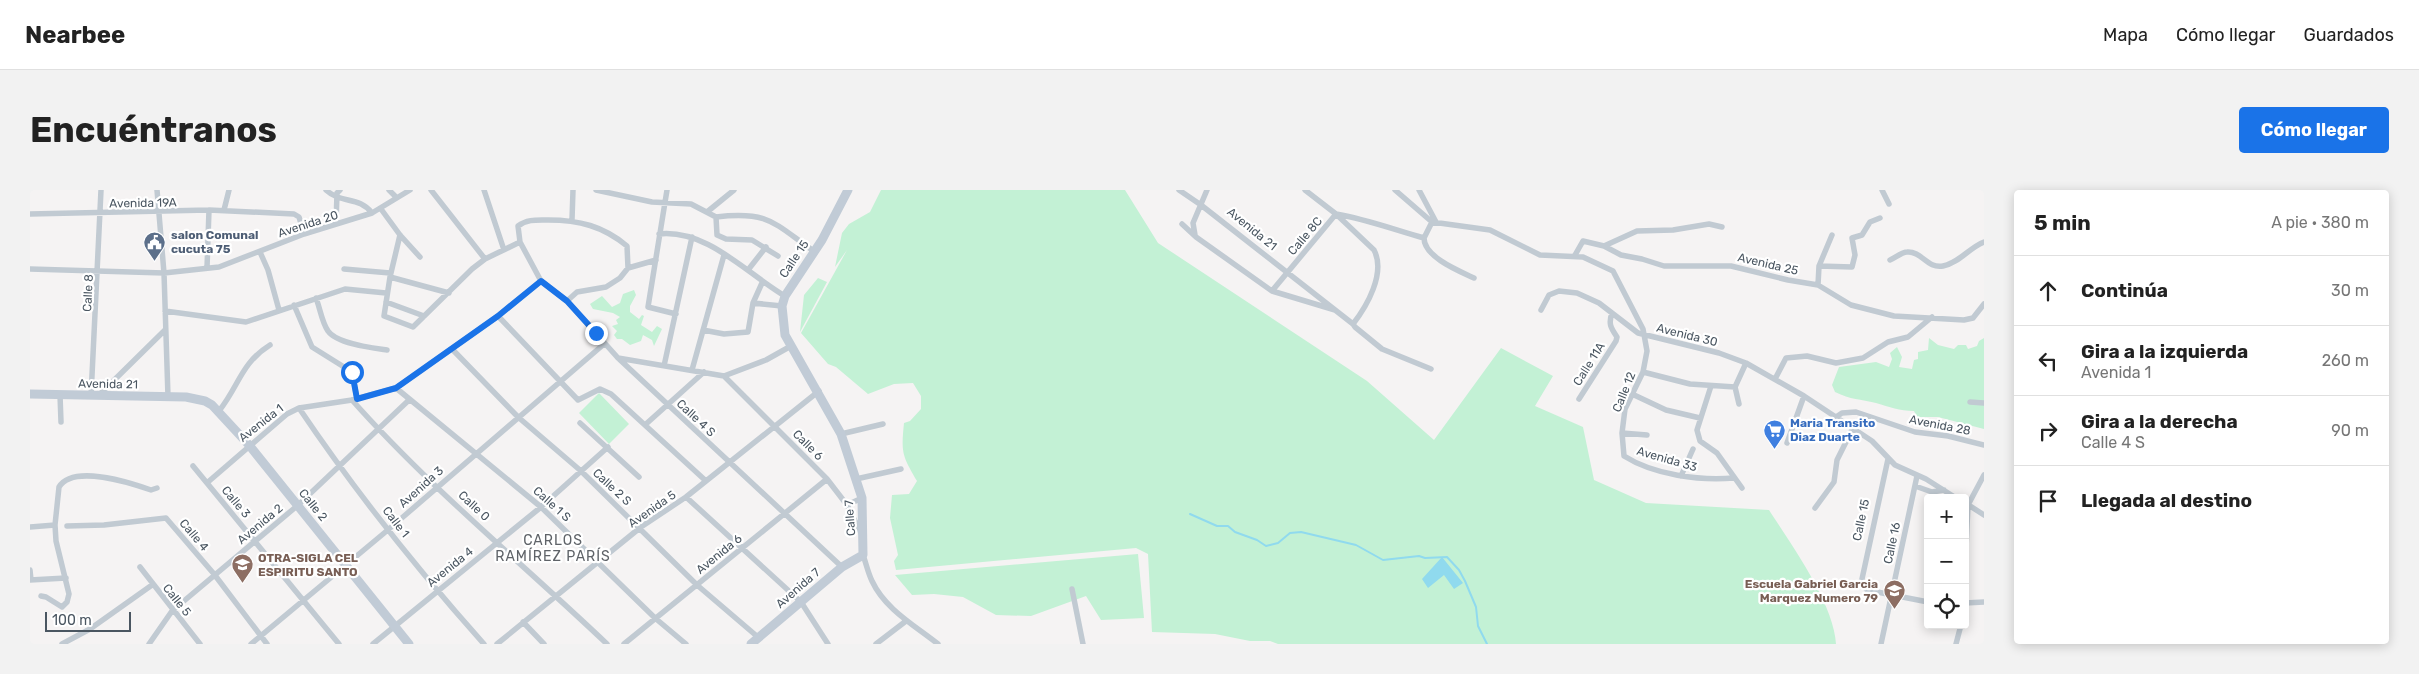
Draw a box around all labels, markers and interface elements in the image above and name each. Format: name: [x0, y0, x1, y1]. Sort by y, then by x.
text: Nearbee: [25, 21, 125, 49]
text: Mapa: [2103, 24, 2148, 46]
text: Cómo llegar: [2176, 24, 2275, 46]
text: Guardados: [2303, 24, 2394, 46]
button: Cómo llegar: [2239, 107, 2389, 153]
text: Encuéntranos: [30, 109, 277, 151]
street label: Avenida 19A: [109, 195, 177, 211]
street label: Avenida 21: [1224, 205, 1280, 253]
street label: Avenida 20: [276, 208, 340, 240]
text: 5 min: [2034, 210, 2091, 235]
text: A pie · 380 m: [2271, 213, 2369, 232]
street label: Calle 8C: [1285, 214, 1325, 258]
place label: salon Comunal cucuta 75: [171, 228, 258, 256]
public building icon: salon Comunal cucuta 75: [143, 230, 167, 261]
street label: Calle 15: [776, 238, 812, 280]
street label: Avenida 25: [1736, 250, 1800, 278]
street label: Calle 8: [80, 274, 96, 312]
icon: ahead: [2034, 277, 2062, 305]
text: Continúa: [2081, 279, 2168, 302]
text: 30 m: [2331, 281, 2369, 300]
street label: Avenida 30: [1655, 321, 1719, 349]
route end: [585, 322, 608, 345]
street label: Calle 11A: [1570, 340, 1608, 388]
text: Gira a la izquierda: [2081, 340, 2248, 363]
icon: left: [2034, 347, 2062, 375]
text: 260 m: [2322, 351, 2369, 370]
route start: [341, 361, 364, 384]
text: Avenida 1: [2081, 363, 2151, 382]
street label: Calle 12: [1610, 370, 1638, 414]
street label: Avenida 21: [78, 376, 138, 392]
street label: Calle 4 S: [674, 397, 718, 439]
street label: Avenida 1: [236, 401, 286, 445]
text: Gira a la derecha: [2081, 410, 2238, 433]
street label: Avenida 28: [1908, 412, 1972, 438]
place label: Maria Transito Diaz Duarte: [1790, 416, 1875, 444]
icon: right: [2034, 417, 2062, 445]
supermarket icon: Maria Transito Diaz Duarte: [1762, 418, 1786, 449]
text: 90 m: [2331, 421, 2369, 440]
street label: Calle 6: [790, 427, 826, 463]
text: Calle 4 S: [2081, 433, 2145, 452]
street label: Avenida 33: [1635, 444, 1699, 474]
street label: Avenida 3: [396, 463, 446, 511]
street label: Calle 2 S: [590, 466, 634, 508]
street label: Calle 3: [219, 483, 253, 521]
street label: Calle 1 S: [530, 484, 574, 524]
street label: Calle 2: [296, 486, 330, 524]
icon: arrive: [2034, 487, 2062, 515]
street label: Calle 0: [455, 488, 493, 524]
street label: Avenida 5: [626, 488, 678, 530]
text: Llegada al destino: [2081, 489, 2252, 512]
map controls: [1924, 494, 1969, 629]
button: +: [1924, 494, 1969, 539]
street label: Calle 15: [1850, 498, 1872, 542]
street label: Calle 7: [842, 499, 858, 537]
street label: Avenida 2: [235, 501, 285, 547]
street label: Calle 1: [380, 504, 412, 540]
street label: Calle 4: [177, 516, 212, 554]
street label: Calle 16: [1881, 521, 1903, 565]
street label: Avenida 6: [693, 531, 745, 577]
district label: CARLOS RAMÍREZ PARÍS: [495, 532, 611, 565]
button: −: [1924, 539, 1969, 584]
street label: Avenida 4: [424, 544, 476, 590]
place label: OTRA-SIGLA CEL ESPIRITU SANTO: [258, 551, 358, 579]
school or university icon: OTRA-SIGLA CEL ESPIRITU SANTO: [230, 553, 254, 584]
street label: Avenida 7: [773, 565, 823, 611]
place label: Escuela Gabriel Garcia Marquez Numero 79: [1745, 577, 1878, 605]
school or university icon: Escuela Gabriel Garcia Marquez Numero 79: [1882, 579, 1906, 610]
street label: Calle 5: [160, 581, 194, 619]
button: locate: [1924, 584, 1969, 629]
scale bar: [45, 609, 131, 632]
text: 100 m: [52, 612, 92, 629]

